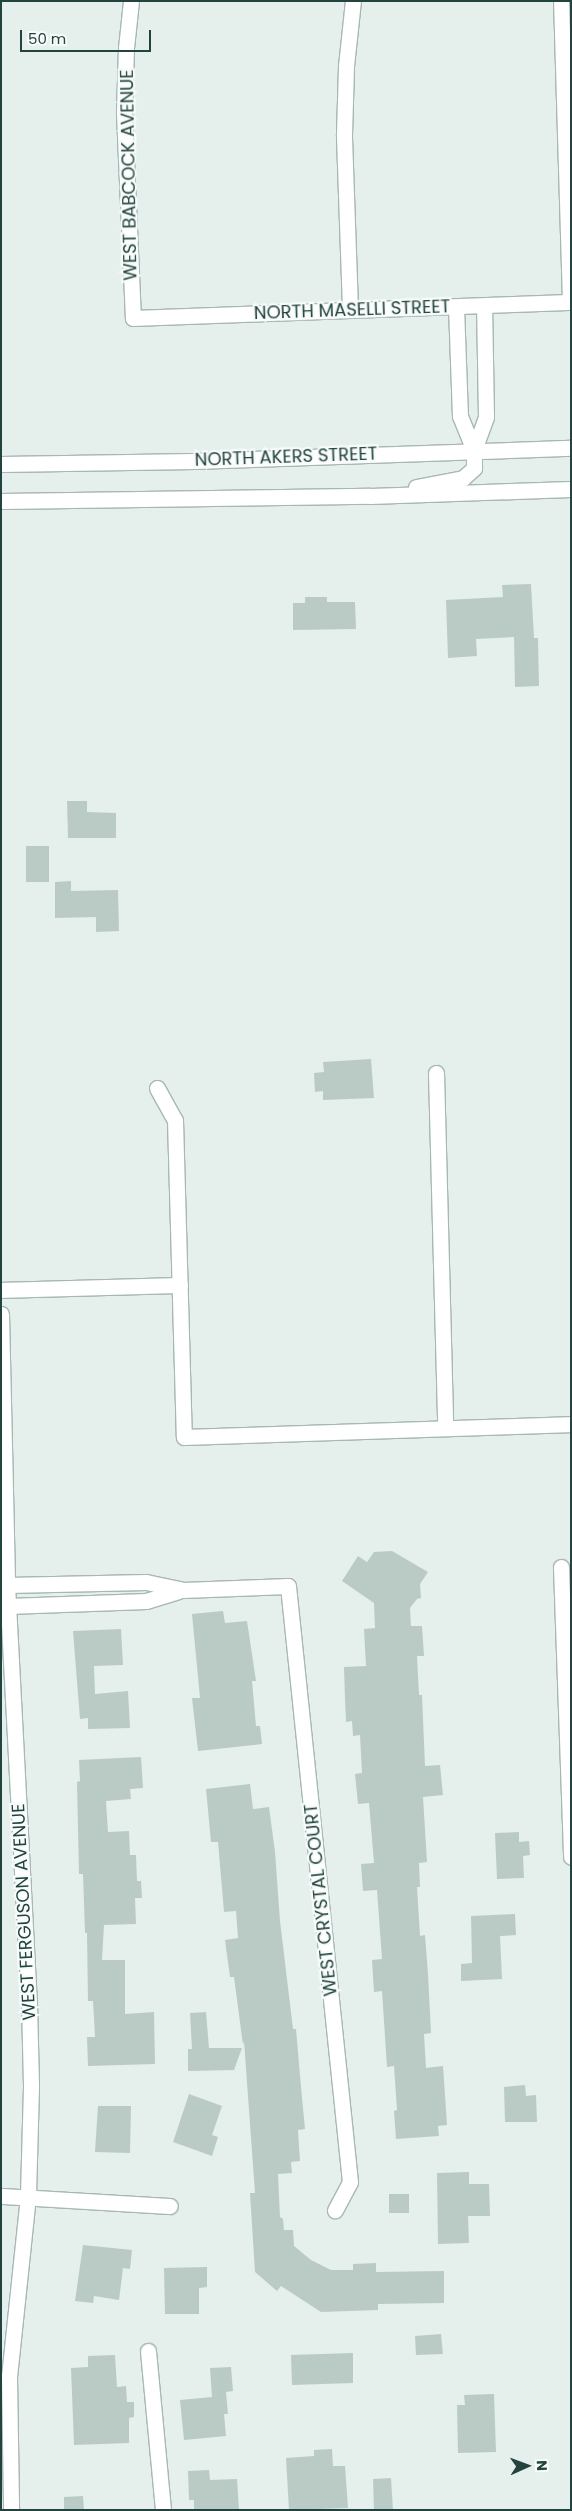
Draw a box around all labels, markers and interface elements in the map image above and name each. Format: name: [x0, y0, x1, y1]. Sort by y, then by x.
scale bar: [22, 20, 154, 52]
text: 50 m: [28, 28, 66, 49]
street label: WEST BABCOCK AVENUE: [116, 69, 142, 281]
street label: NORTH MASELLI STREET: [253, 296, 451, 324]
street label: NORTH AKERS STREET: [194, 443, 378, 471]
street label: WEST FERGUSON AVENUE: [8, 1803, 40, 2021]
street label: WEST CRYSTAL COURT: [300, 1803, 342, 1997]
north arrow: [502, 2441, 552, 2491]
text: N: [532, 2460, 552, 2471]

